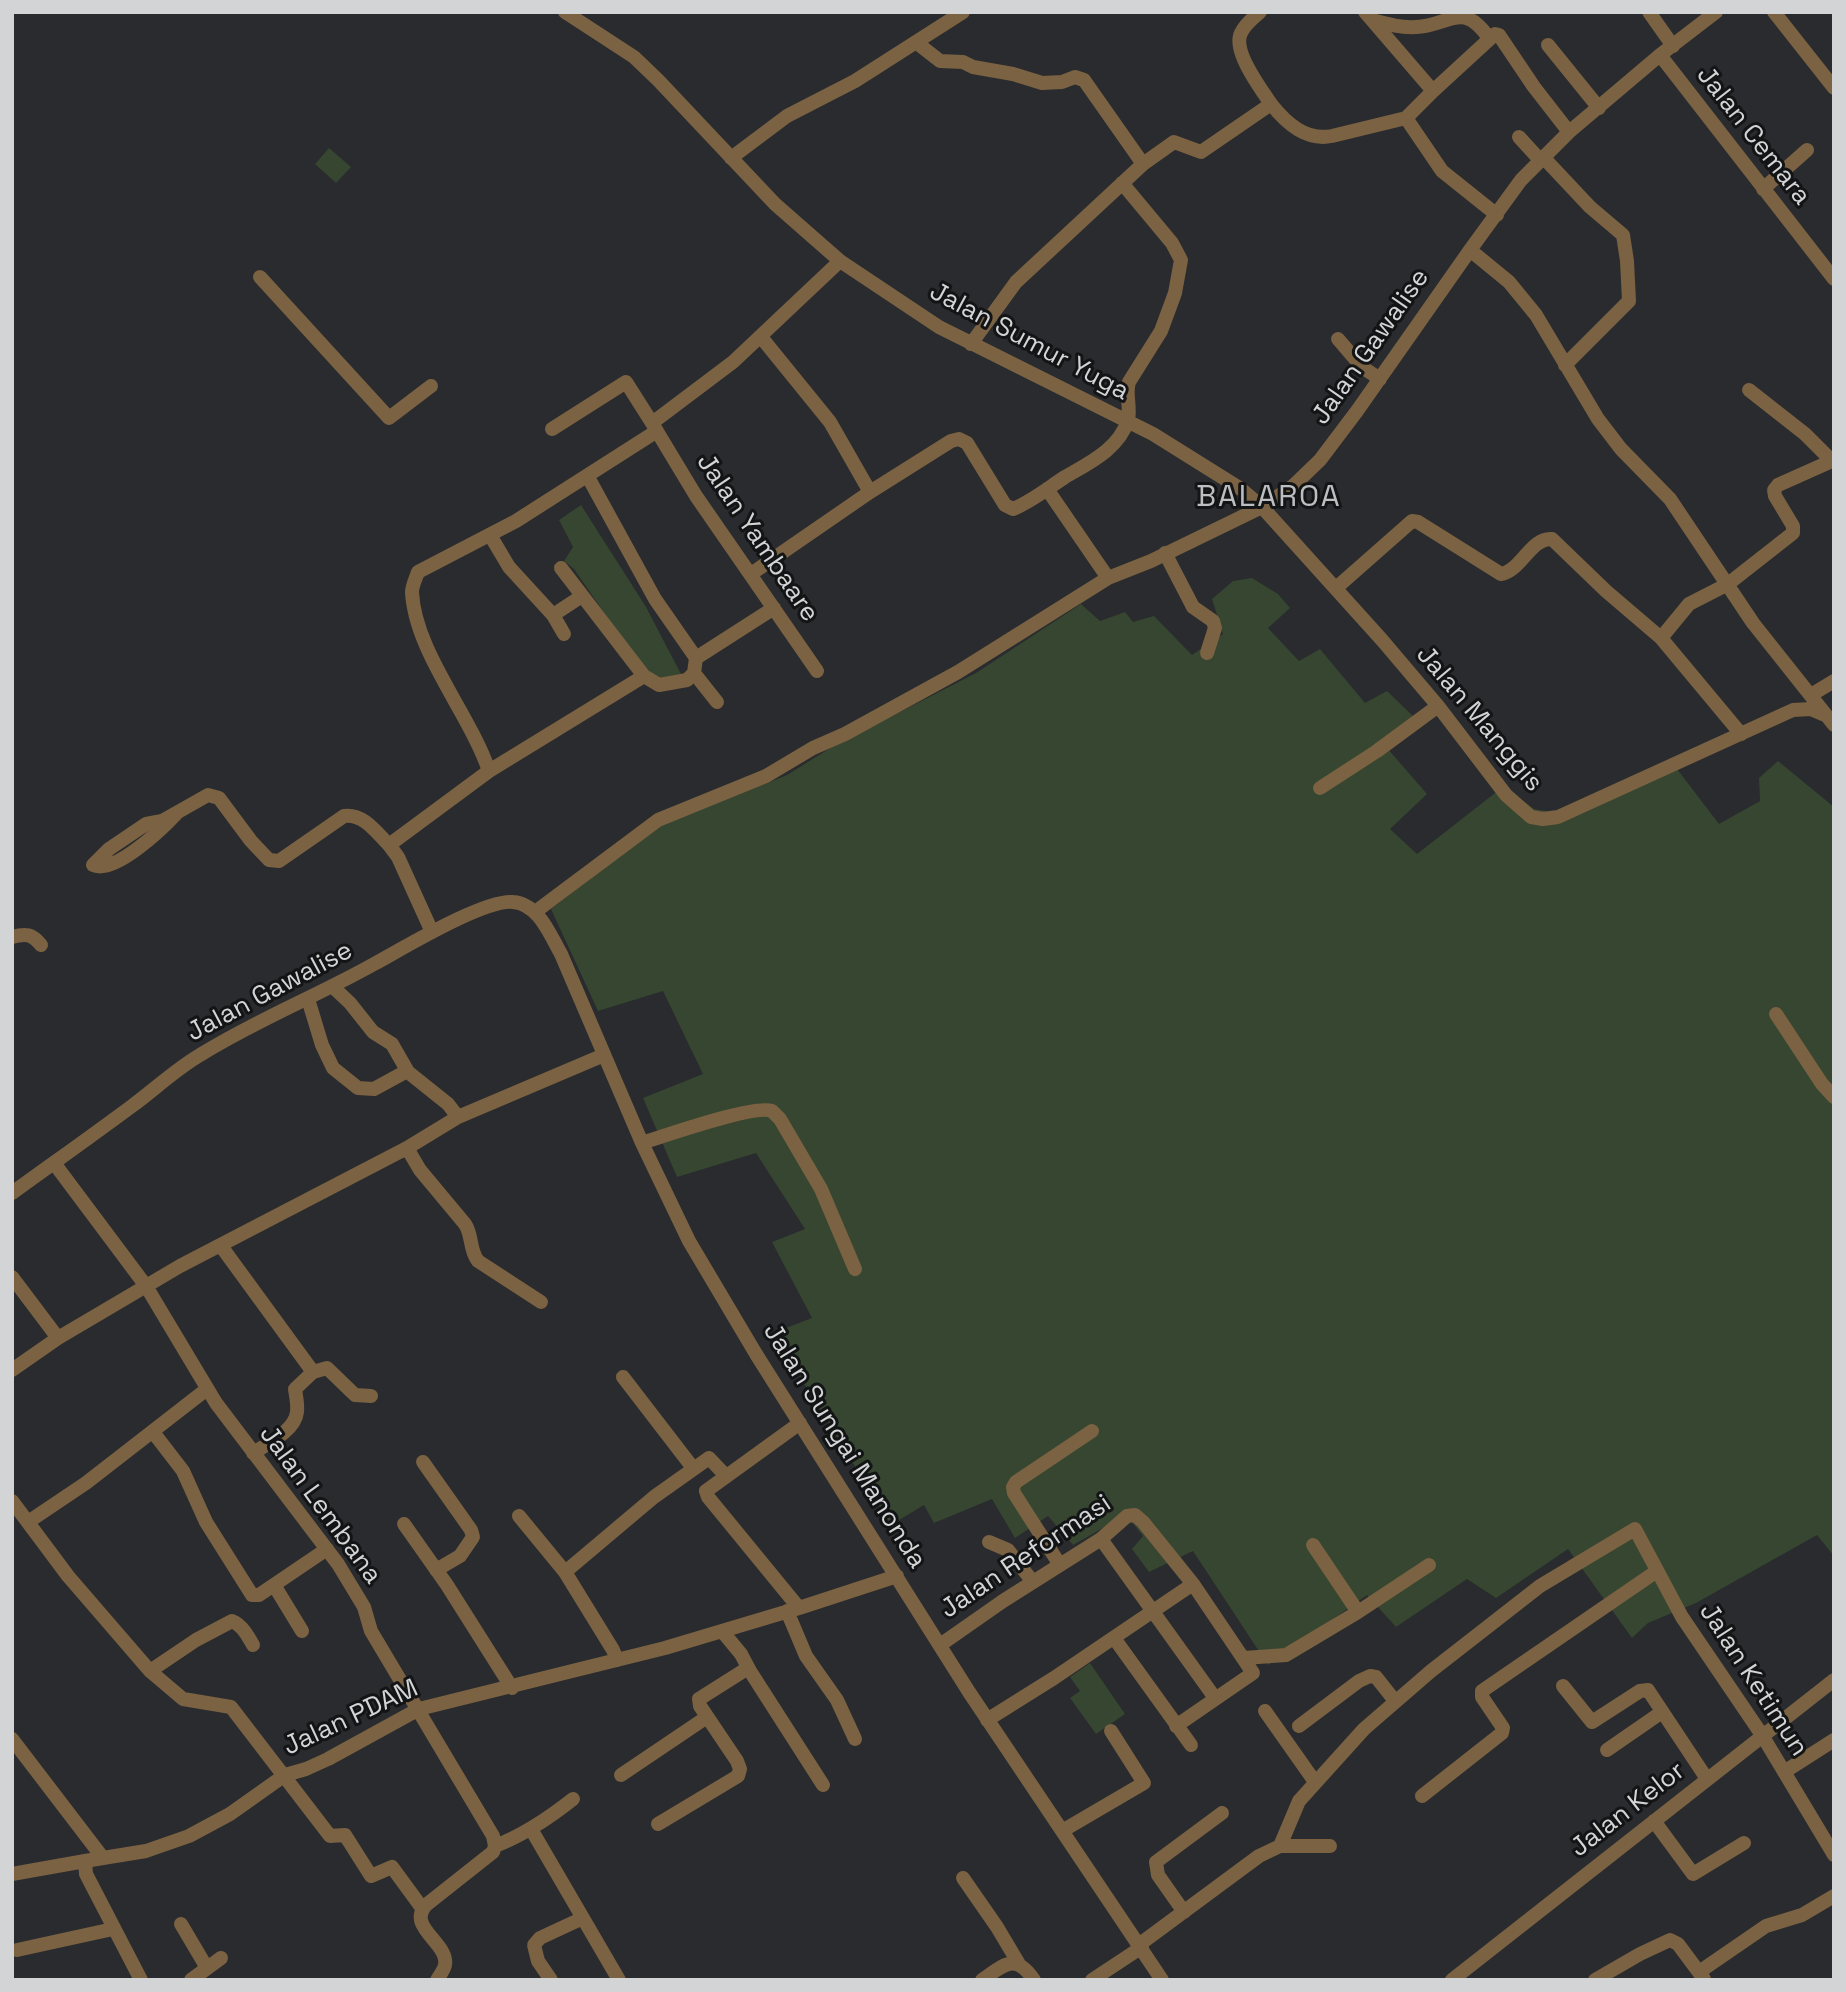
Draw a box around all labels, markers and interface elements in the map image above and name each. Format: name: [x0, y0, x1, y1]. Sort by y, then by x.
street label: Jalan Cemara: [1689, 60, 1817, 212]
street label: Jalan Gawalise: [1306, 263, 1436, 431]
street label: Jalan Sumur Yuga: [924, 276, 1134, 408]
street label: Jalan Yambaare: [689, 448, 825, 628]
district label: BALAROA: [1197, 480, 1341, 516]
street label: Jalan Manggis: [1409, 640, 1549, 798]
street label: Jalan Gawalise: [182, 935, 358, 1049]
street label: Jalan Sungai Manonda: [756, 1318, 932, 1574]
street label: Jalan Lembana: [252, 1420, 388, 1590]
street label: Jalan Reformasi: [935, 1488, 1117, 1626]
street label: Jalan Ketimun: [1692, 1598, 1814, 1762]
street label: Jalan PDAM: [279, 1673, 423, 1763]
street label: Jalan Kelor: [1565, 1756, 1691, 1864]

